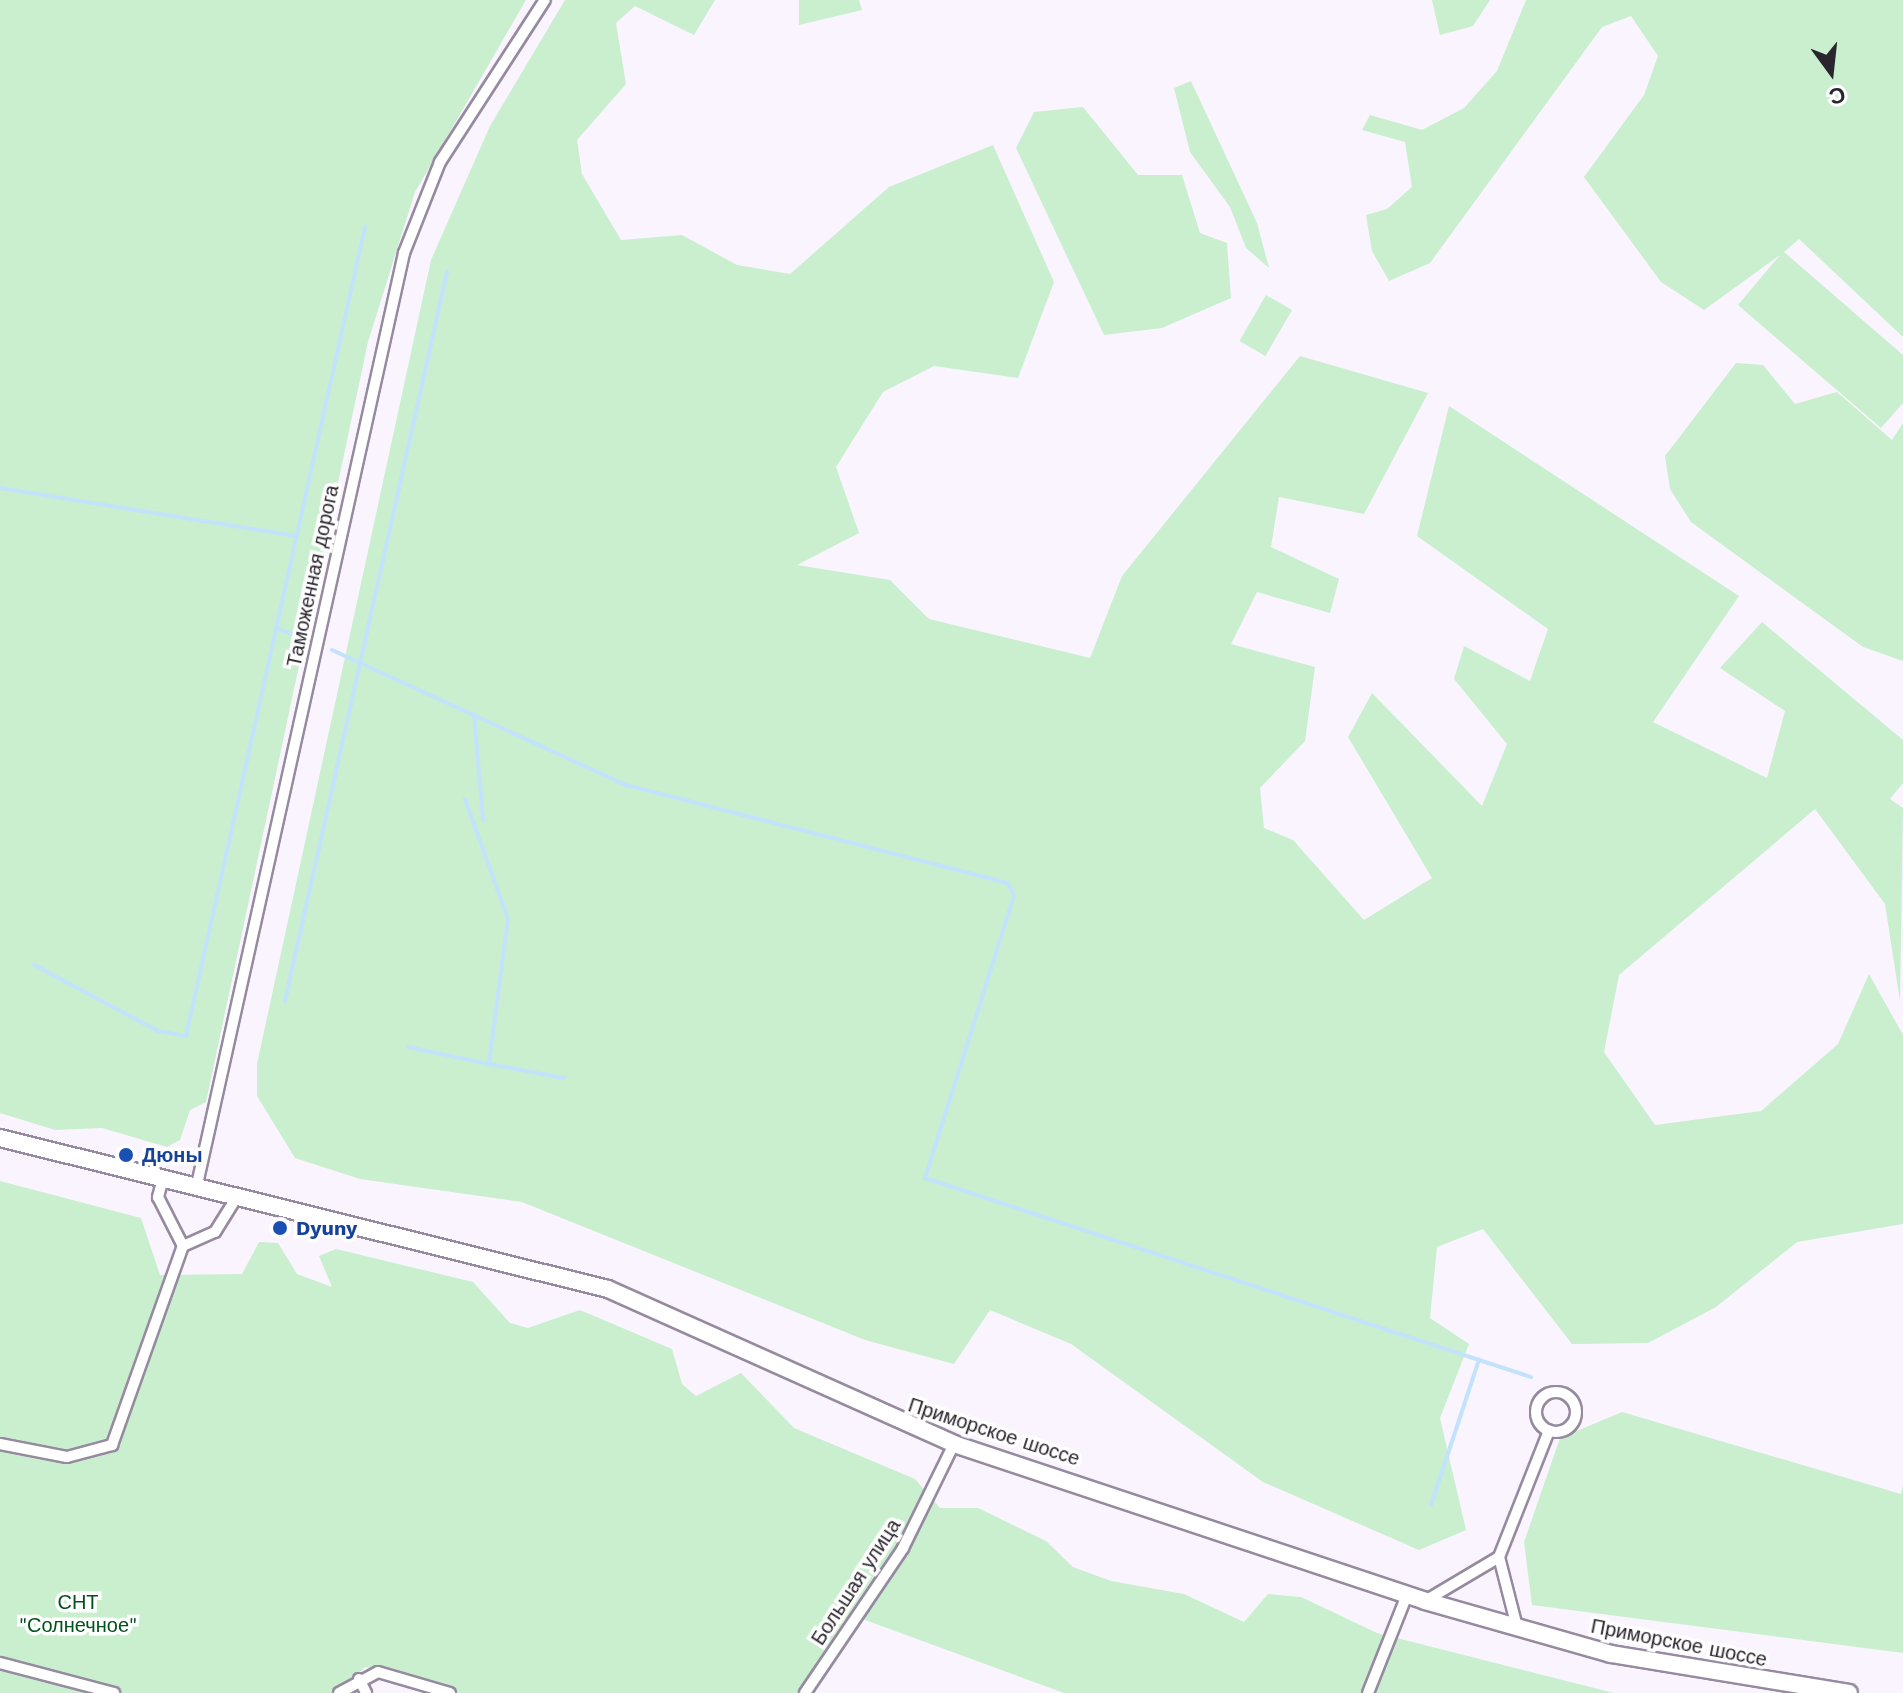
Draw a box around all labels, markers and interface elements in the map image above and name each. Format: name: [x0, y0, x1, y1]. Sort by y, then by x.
north arrow: [1791, 32, 1871, 112]
text: С: [1826, 82, 1848, 110]
street label: Таможенная дорога: [282, 483, 344, 669]
place label: Дюны: [142, 1143, 202, 1167]
marker: Дюны: [117, 1146, 135, 1164]
place label: Dyuny: [296, 1216, 357, 1240]
marker: Dyuny: [271, 1219, 289, 1237]
street label: Приморское шоссе: [905, 1393, 1083, 1471]
street label: Большая улица: [806, 1514, 906, 1650]
park label: СНТ "Солнечное": [19, 1591, 137, 1638]
street label: Приморское шоссе: [1589, 1614, 1769, 1672]

